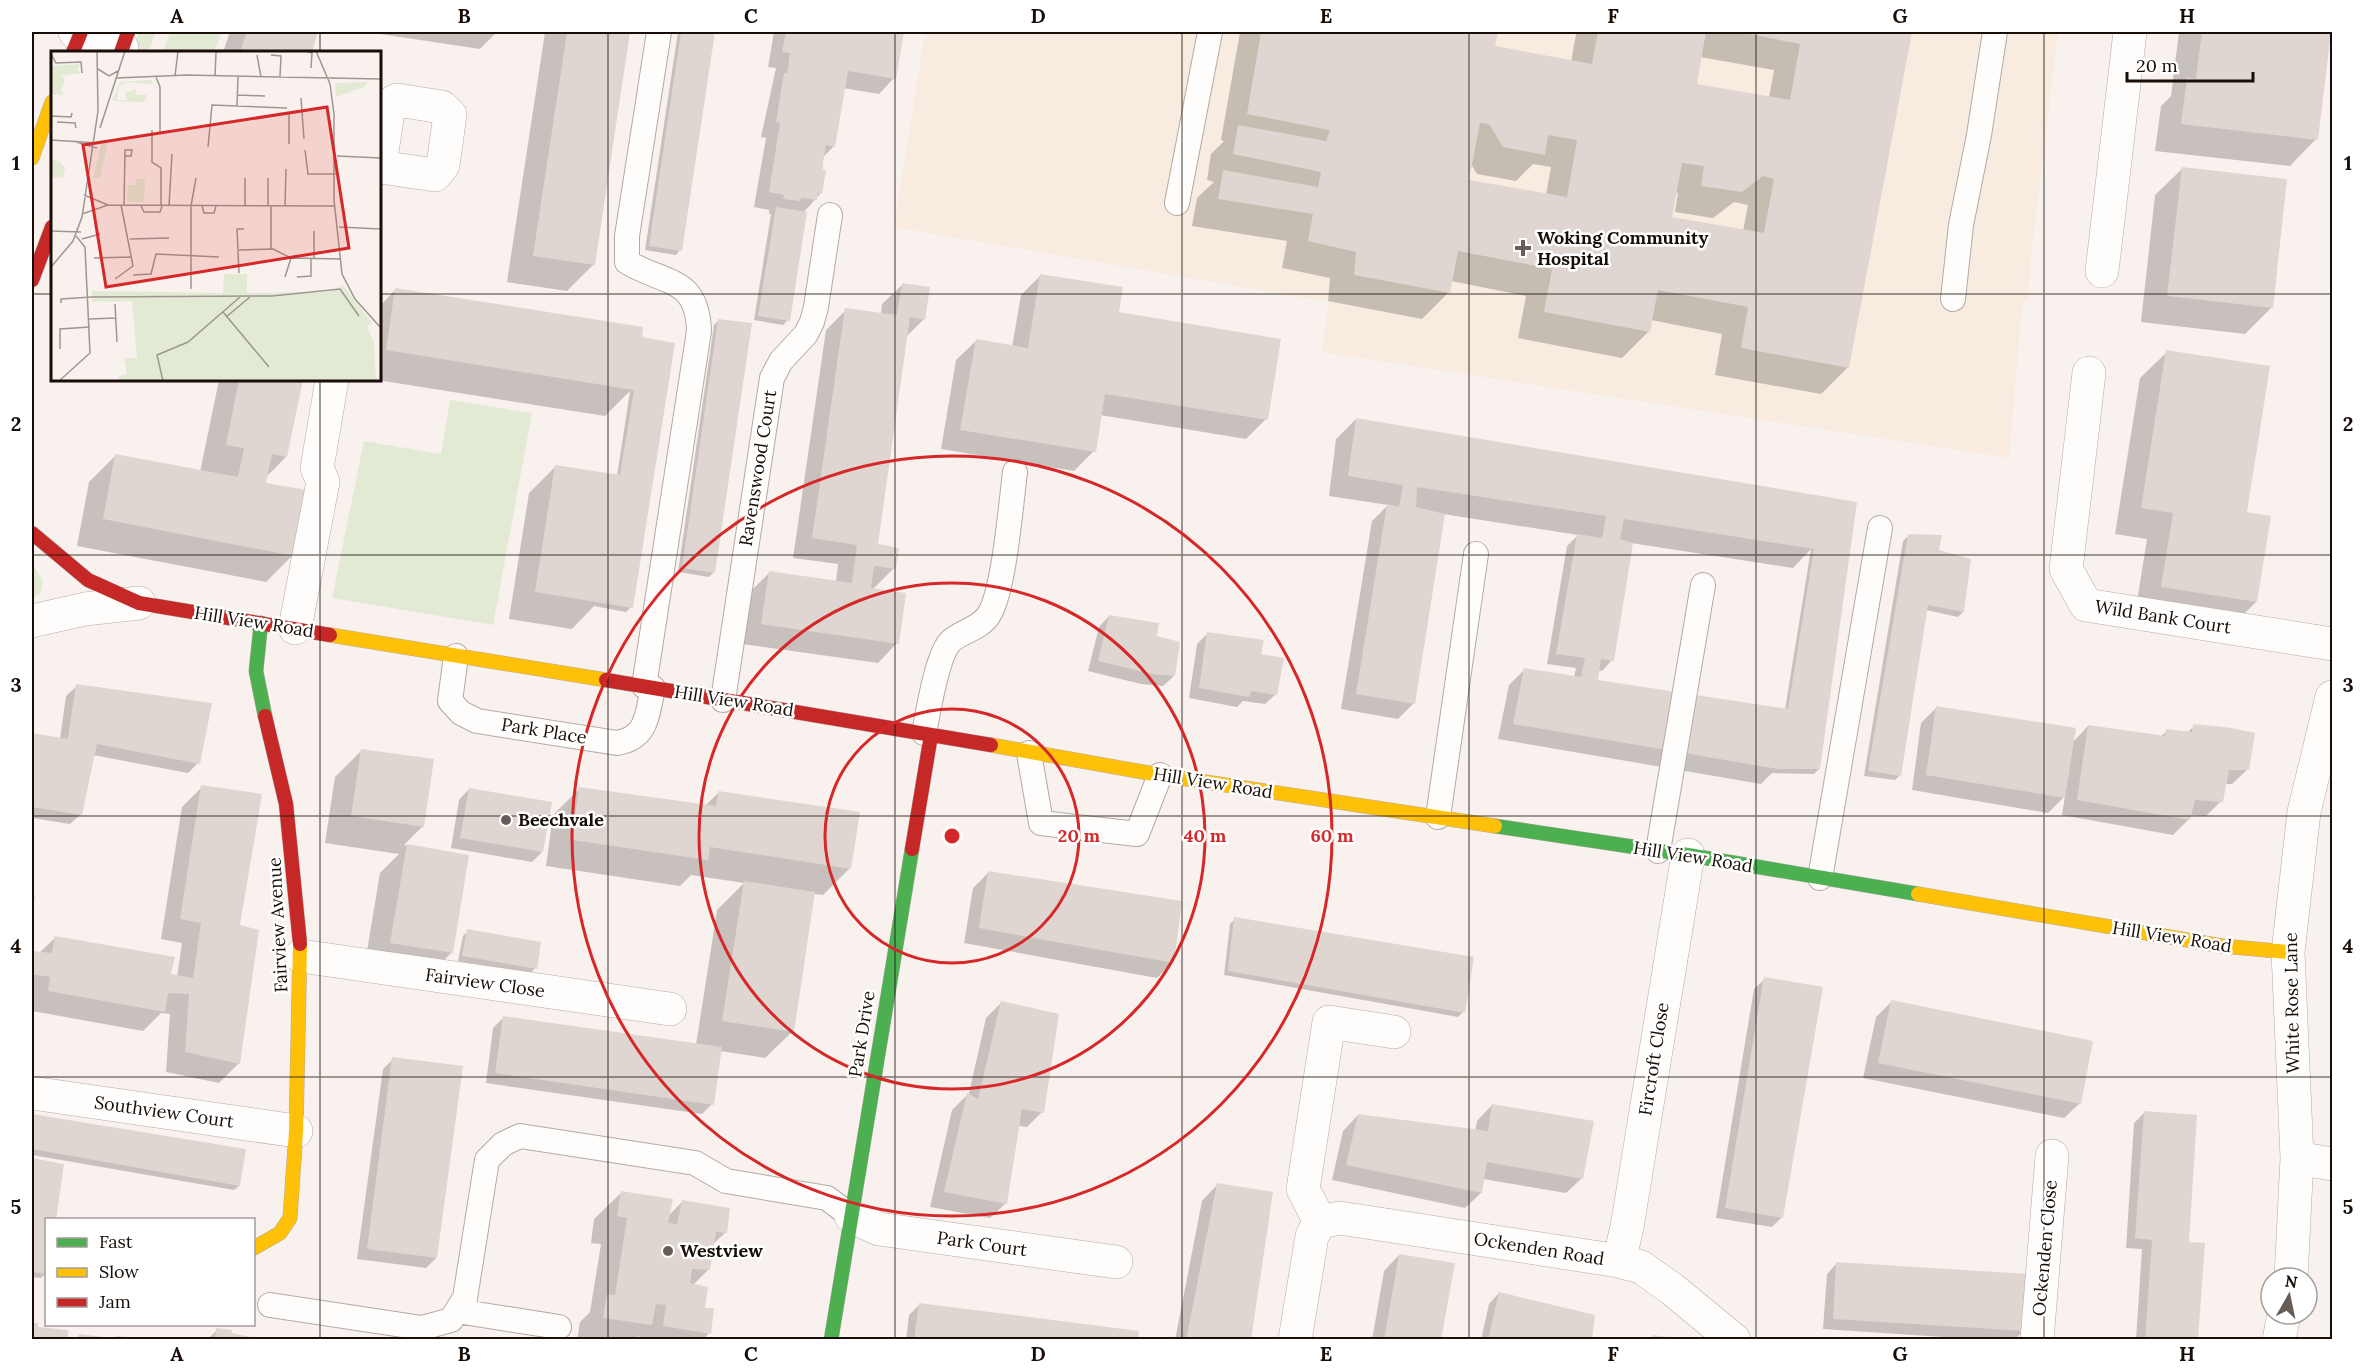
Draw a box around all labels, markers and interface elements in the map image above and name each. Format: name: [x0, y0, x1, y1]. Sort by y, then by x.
text: A: [170, 3, 184, 28]
text: B: [457, 3, 471, 28]
text: C: [744, 3, 758, 28]
text: D: [1030, 3, 1046, 28]
text: E: [1320, 3, 1332, 28]
text: F: [1607, 3, 1619, 28]
text: G: [1892, 3, 1908, 28]
text: H: [2179, 3, 2195, 28]
scale bar: [2127, 45, 2253, 83]
inset map: [51, 51, 381, 381]
text: 20 m: [2136, 54, 2178, 77]
text: 1: [12, 150, 20, 175]
text: 1: [2344, 150, 2352, 175]
place label: Woking Community Hospital: [1537, 226, 1708, 270]
marker: Woking Community Hospital: [1514, 239, 1532, 257]
street label: Ravenswood Court: [734, 388, 781, 548]
text: 2: [11, 411, 21, 436]
text: 2: [2343, 411, 2353, 436]
street label: Wild Bank Court: [2093, 594, 2233, 639]
street label: Hill View Road: [193, 601, 316, 642]
text: 3: [10, 672, 22, 697]
text: 3: [2342, 672, 2354, 697]
street label: Hill View Road: [673, 680, 796, 721]
street label: Park Place: [500, 712, 589, 749]
street label: Hill View Road: [1152, 762, 1275, 803]
place label: Beechvale: [518, 808, 604, 831]
marker: Beechvale: [499, 813, 513, 827]
text: 20 m: [1058, 824, 1101, 847]
text: 40 m: [1184, 824, 1227, 847]
text: 60 m: [1310, 824, 1354, 847]
centre of rings: [942, 826, 962, 846]
street label: Hill View Road: [1632, 836, 1755, 877]
street label: Fairview Avenue: [262, 857, 293, 993]
street label: Hill View Road: [2111, 916, 2234, 957]
street label: White Rose Lane: [2279, 932, 2304, 1074]
text: 4: [11, 933, 22, 958]
text: 4: [2343, 933, 2354, 958]
street label: Fairview Close: [424, 963, 547, 1002]
street label: Park Drive: [843, 989, 880, 1079]
street label: Fircroft Close: [1633, 1000, 1674, 1117]
street label: Southview Court: [93, 1090, 235, 1133]
street label: Ockenden Close: [2027, 1179, 2062, 1317]
text: 5: [11, 1194, 22, 1219]
text: 5: [2343, 1194, 2354, 1219]
legend: [45, 1218, 255, 1326]
street label: Park Court: [935, 1226, 1029, 1261]
street label: Ockenden Road: [1472, 1227, 1606, 1270]
text: Fast: [99, 1230, 133, 1253]
place label: Westview: [680, 1239, 763, 1262]
marker: Westview: [661, 1244, 675, 1258]
text: Slow: [99, 1260, 139, 1283]
north arrow: [2259, 1266, 2319, 1326]
text: N: [2284, 1270, 2299, 1292]
text: Jam: [98, 1290, 131, 1313]
text: A: [170, 1341, 184, 1366]
text: B: [457, 1341, 471, 1366]
text: C: [744, 1341, 758, 1366]
text: D: [1030, 1341, 1046, 1366]
text: E: [1320, 1341, 1332, 1366]
text: F: [1607, 1341, 1619, 1366]
text: G: [1892, 1341, 1908, 1366]
text: H: [2179, 1341, 2195, 1366]

